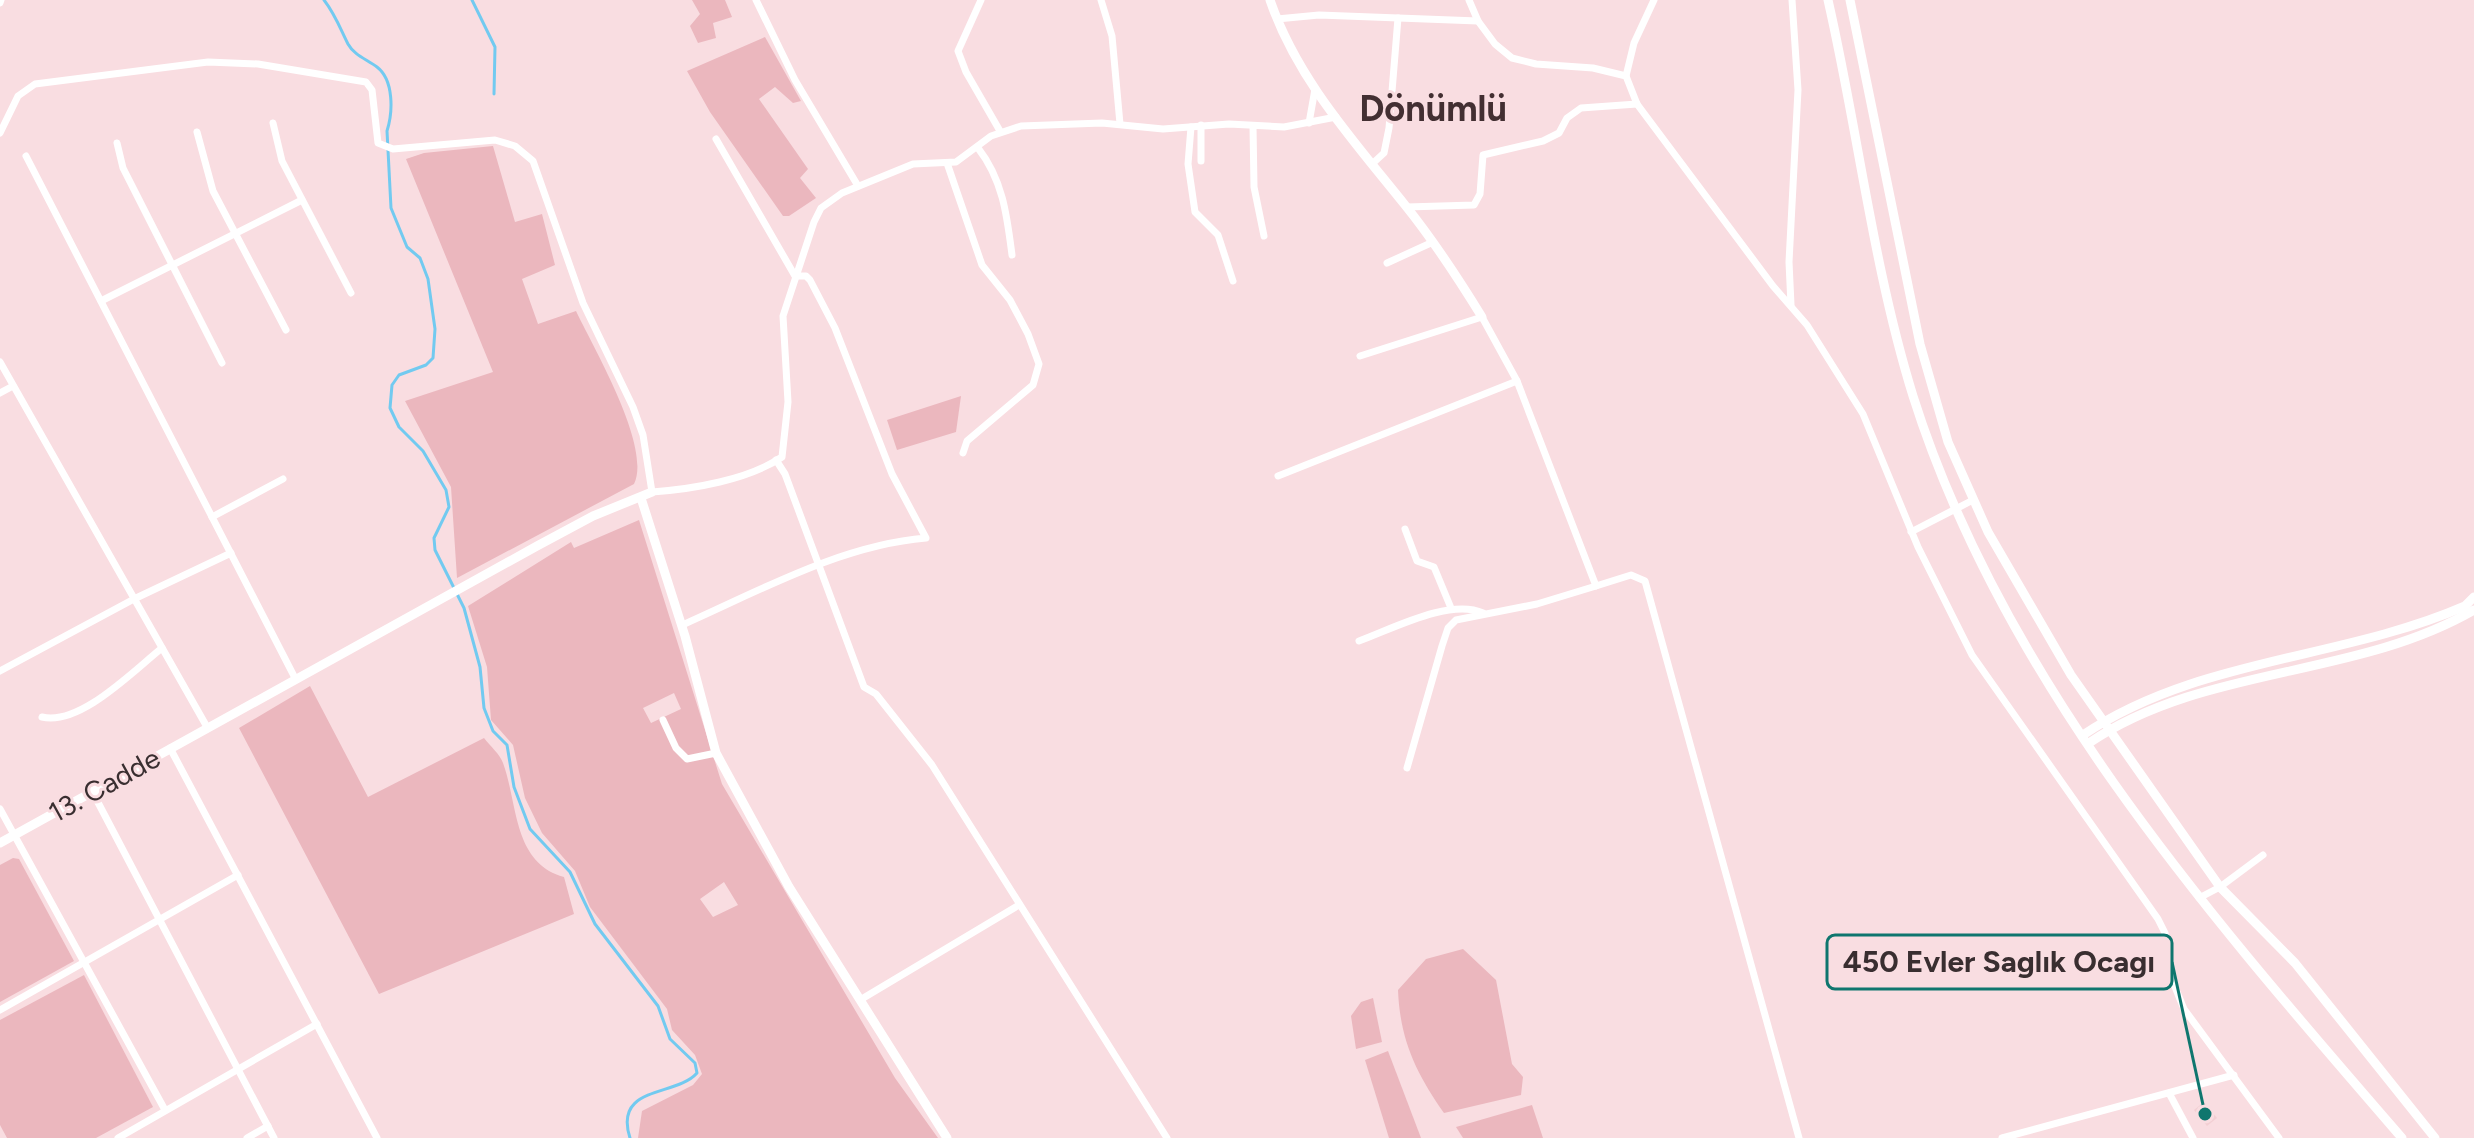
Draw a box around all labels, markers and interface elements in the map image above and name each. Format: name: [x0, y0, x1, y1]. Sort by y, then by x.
district label: Dönümlü: [1359, 87, 1507, 130]
street label: 13. Cadde: [42, 741, 166, 829]
callout: 450 Evler Saglık Ocagı: [1827, 935, 2172, 989]
text: 450 Evler Saglık Ocagı: [1843, 943, 2155, 980]

